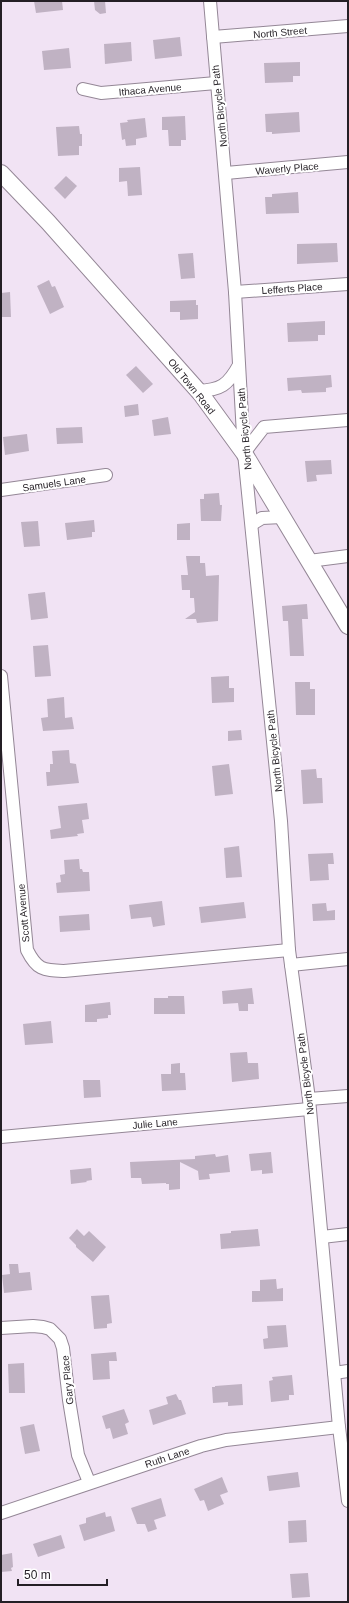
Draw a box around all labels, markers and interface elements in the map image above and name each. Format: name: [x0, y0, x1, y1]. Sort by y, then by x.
street label: North Street: [253, 25, 308, 40]
street label: North Bicycle Path: [210, 64, 229, 147]
street label: Ithaca Avenue: [118, 81, 182, 98]
street label: Waverly Place: [255, 160, 320, 177]
street label: Lefferts Place: [261, 281, 323, 296]
street label: Old Town Road: [166, 356, 217, 416]
street label: North Bicycle Path: [235, 388, 254, 470]
street label: Samuels Lane: [22, 474, 87, 493]
street label: North Bicycle Path: [265, 709, 284, 792]
street label: Scott Avenue: [15, 883, 32, 943]
street label: North Bicycle Path: [295, 1032, 316, 1115]
street label: Julie Lane: [132, 1116, 179, 1131]
street label: Gary Place: [59, 1354, 76, 1405]
street label: Ruth Lane: [144, 1445, 191, 1470]
scale bar: [18, 1561, 107, 1587]
text: 50 m: [24, 1568, 51, 1582]

